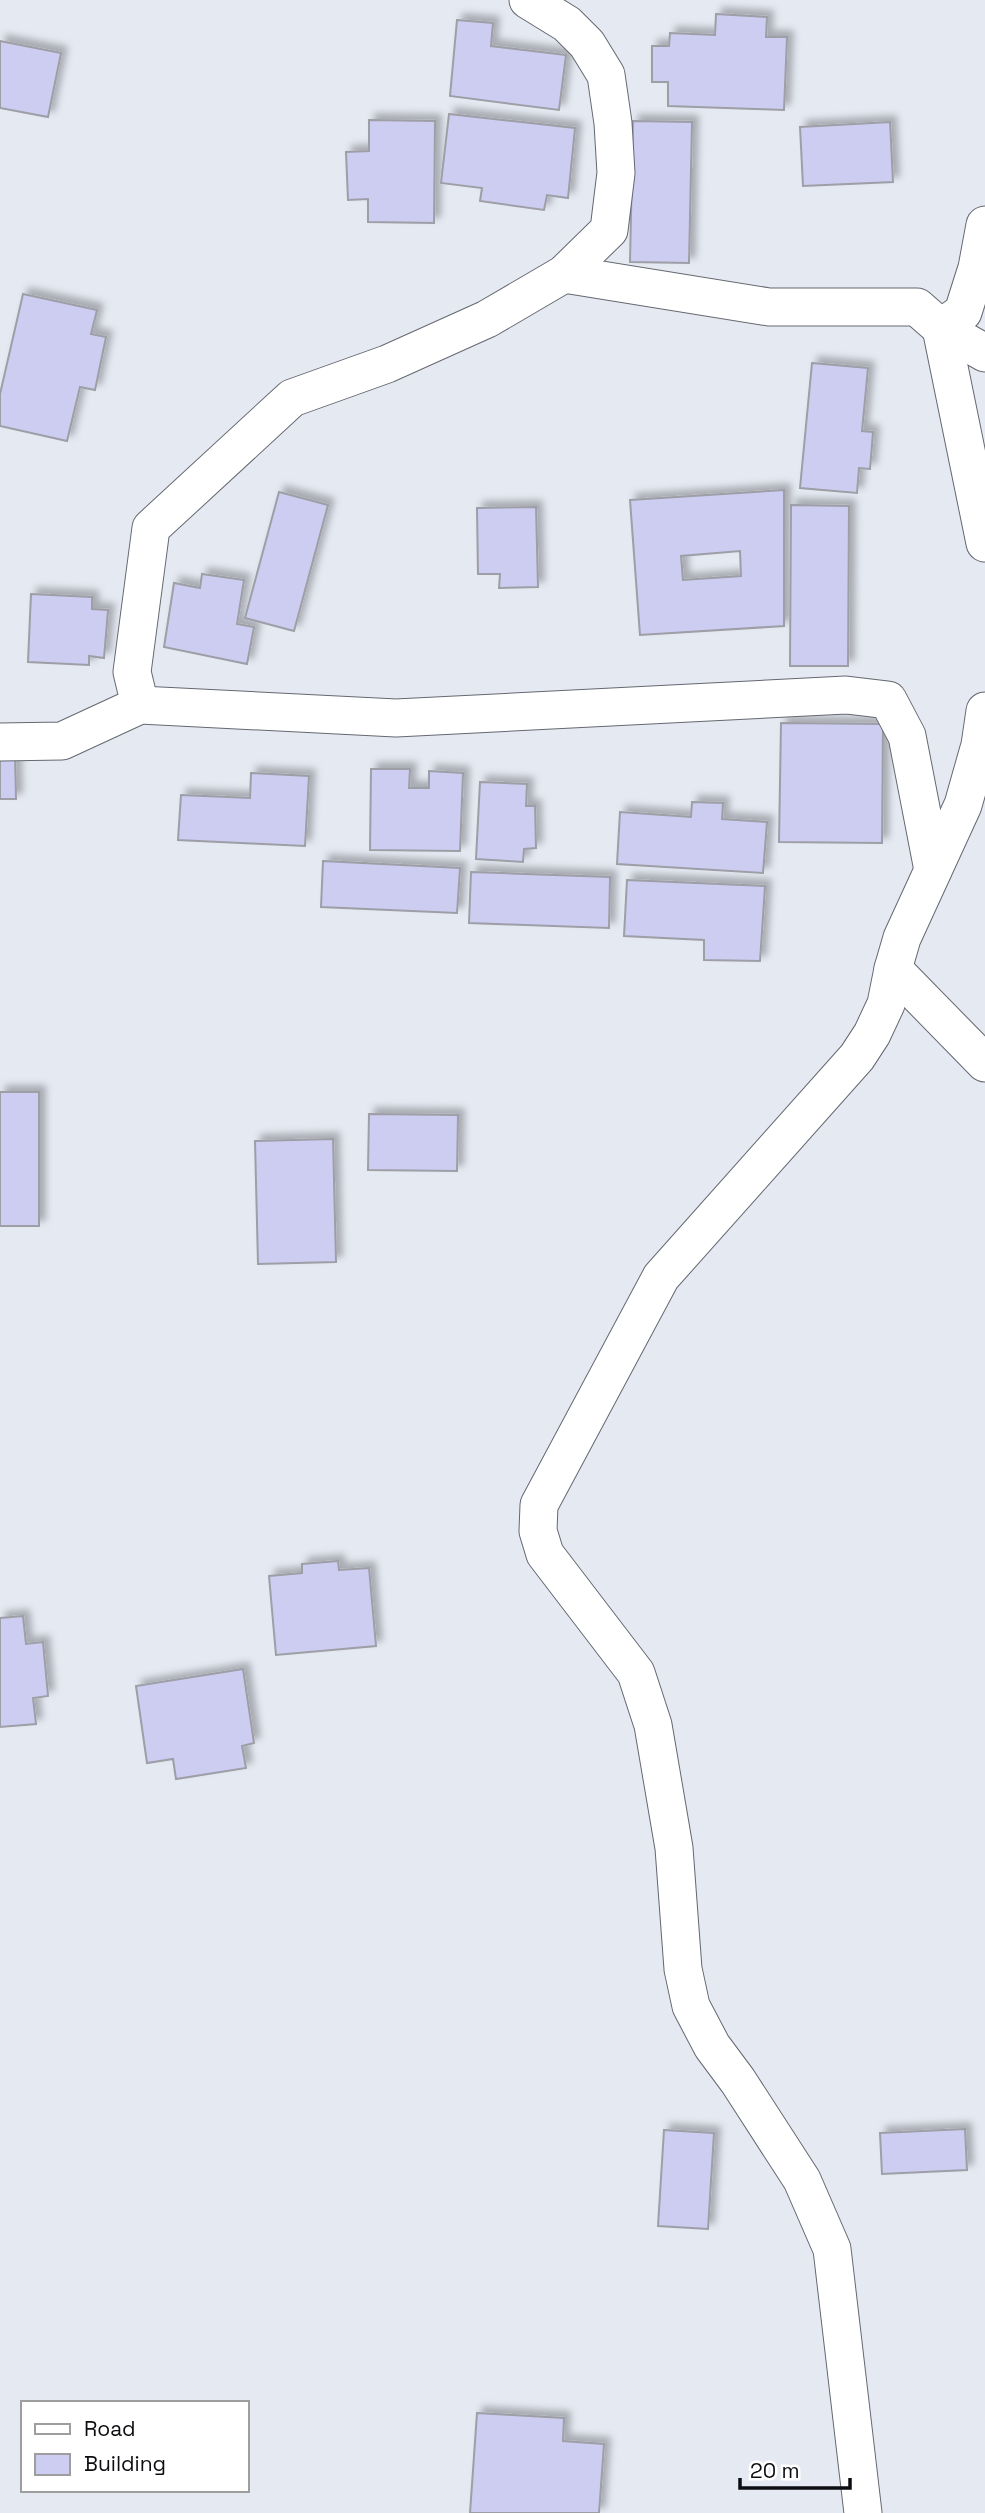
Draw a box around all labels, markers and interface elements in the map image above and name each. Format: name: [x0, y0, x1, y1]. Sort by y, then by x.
legend: [21, 2401, 248, 2492]
text: Road: [84, 2415, 136, 2442]
scale bar: [740, 2446, 850, 2490]
text: Building: [84, 2450, 166, 2477]
text: 20 m: [750, 2457, 800, 2484]

